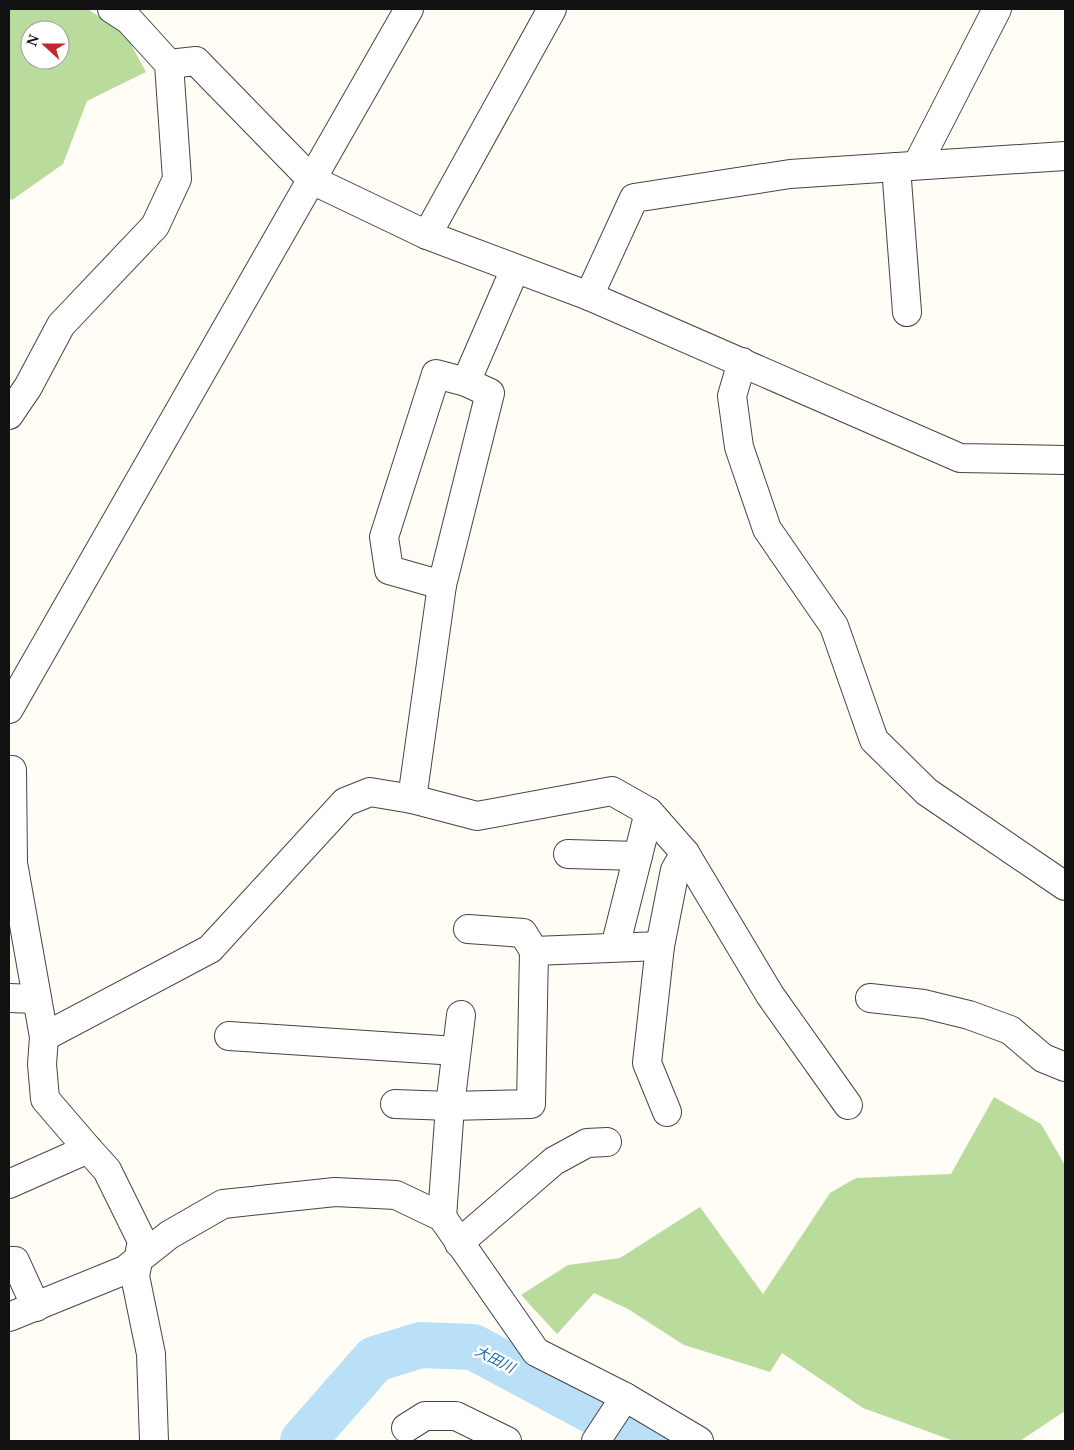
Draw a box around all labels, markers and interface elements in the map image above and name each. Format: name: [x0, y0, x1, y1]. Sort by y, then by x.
north arrow: [20, 20, 70, 70]
text: N: [22, 32, 43, 49]
water label: 大田川: [472, 1341, 520, 1377]

